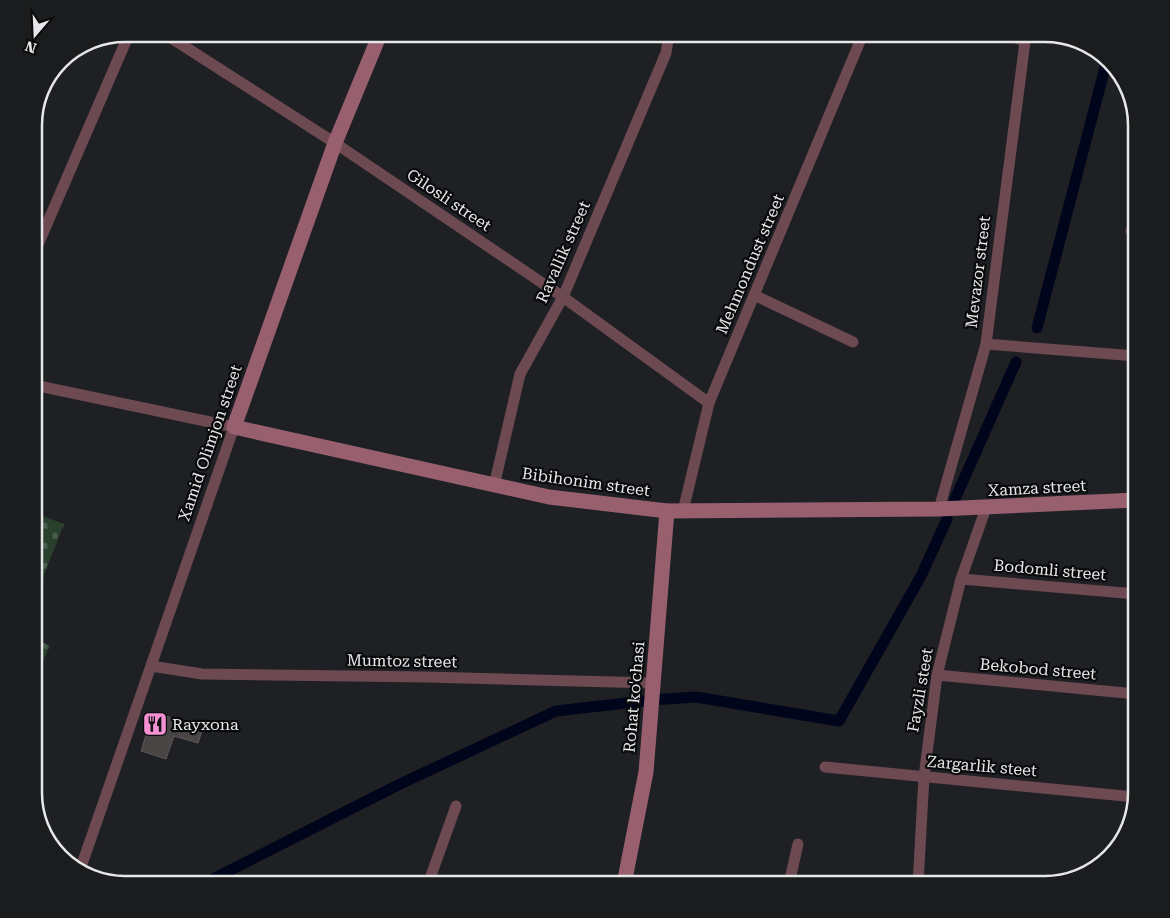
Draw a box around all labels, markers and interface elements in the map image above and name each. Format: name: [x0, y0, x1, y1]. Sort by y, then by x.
north arrow: [10, 10, 60, 60]
text: N: [23, 38, 38, 57]
street label: Gilosli street: [403, 165, 495, 235]
street label: Mehmondust street: [712, 191, 788, 337]
street label: Ravallik street: [532, 198, 594, 306]
street label: Mevazor street: [962, 215, 994, 329]
street label: Xamid Olimjon street: [174, 362, 246, 524]
street label: Bibihonim street: [521, 464, 651, 500]
street label: Xamza street: [987, 476, 1087, 500]
street label: Bodomli street: [993, 556, 1107, 584]
street label: Rohat ko'chasi: [620, 641, 648, 753]
street label: Fayzli steet: [903, 646, 937, 734]
street label: Mumtoz street: [347, 651, 457, 671]
street label: Bekobod street: [979, 654, 1097, 684]
restaurant icon: Rayxona: [142, 711, 168, 737]
place label: Rayxona: [172, 715, 239, 734]
street label: Zargarlik steet: [926, 752, 1038, 780]

